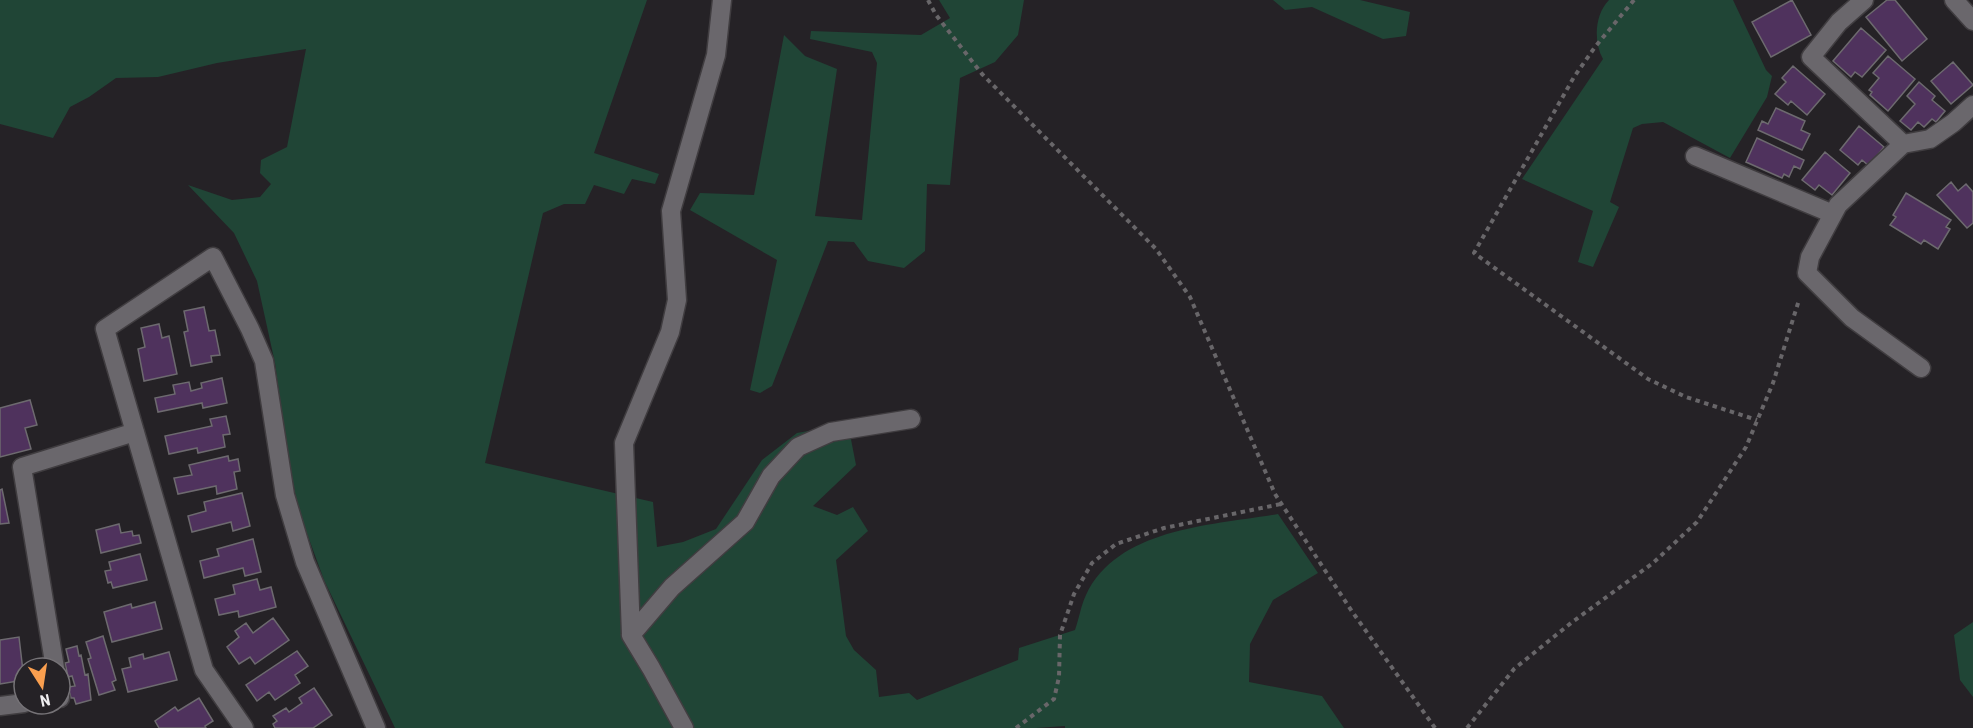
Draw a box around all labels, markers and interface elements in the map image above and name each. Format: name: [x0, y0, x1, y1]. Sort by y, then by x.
north arrow: [12, 656, 72, 716]
text: N: [38, 690, 52, 710]

